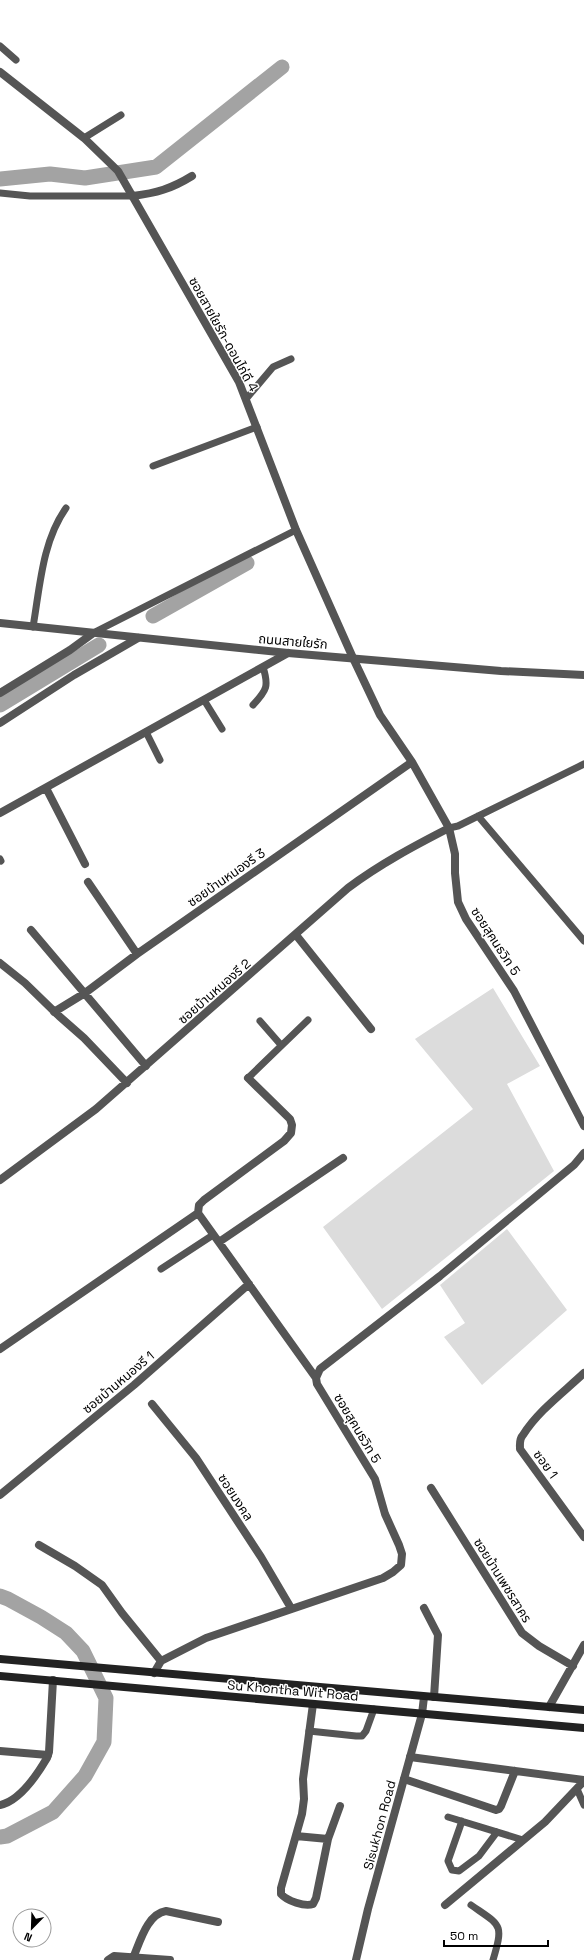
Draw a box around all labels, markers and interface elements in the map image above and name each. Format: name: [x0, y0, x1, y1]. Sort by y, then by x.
street label: ซอยสายใยรัก-ดอนไก่ดี 4: [185, 274, 262, 395]
street label: ถนนสายใยรัก: [258, 630, 328, 653]
street label: ซอยบ้านหนองรี 3: [184, 844, 269, 910]
street label: ซอยสุคนธวิท 5: [467, 904, 524, 979]
street label: ซอยบ้านหนองรี 2: [174, 955, 254, 1028]
street label: ซอยบ้านหนองรี 1: [79, 1347, 158, 1417]
street label: ซอยสุคนธวิท 5: [330, 1390, 385, 1466]
street label: ซอย 1: [530, 1447, 562, 1482]
street label: ซอยมงคล: [214, 1471, 257, 1524]
street label: ซอยบ้านเพชรสาคร: [470, 1535, 535, 1626]
street label: Su Khontha Wit Road: [227, 1676, 359, 1705]
street label: Sisukhon Road: [359, 1778, 400, 1872]
north arrow: [12, 1908, 52, 1948]
scale bar: [444, 1922, 548, 1948]
text: 50 m: [450, 1928, 478, 1944]
text: N: [22, 1929, 34, 1945]

